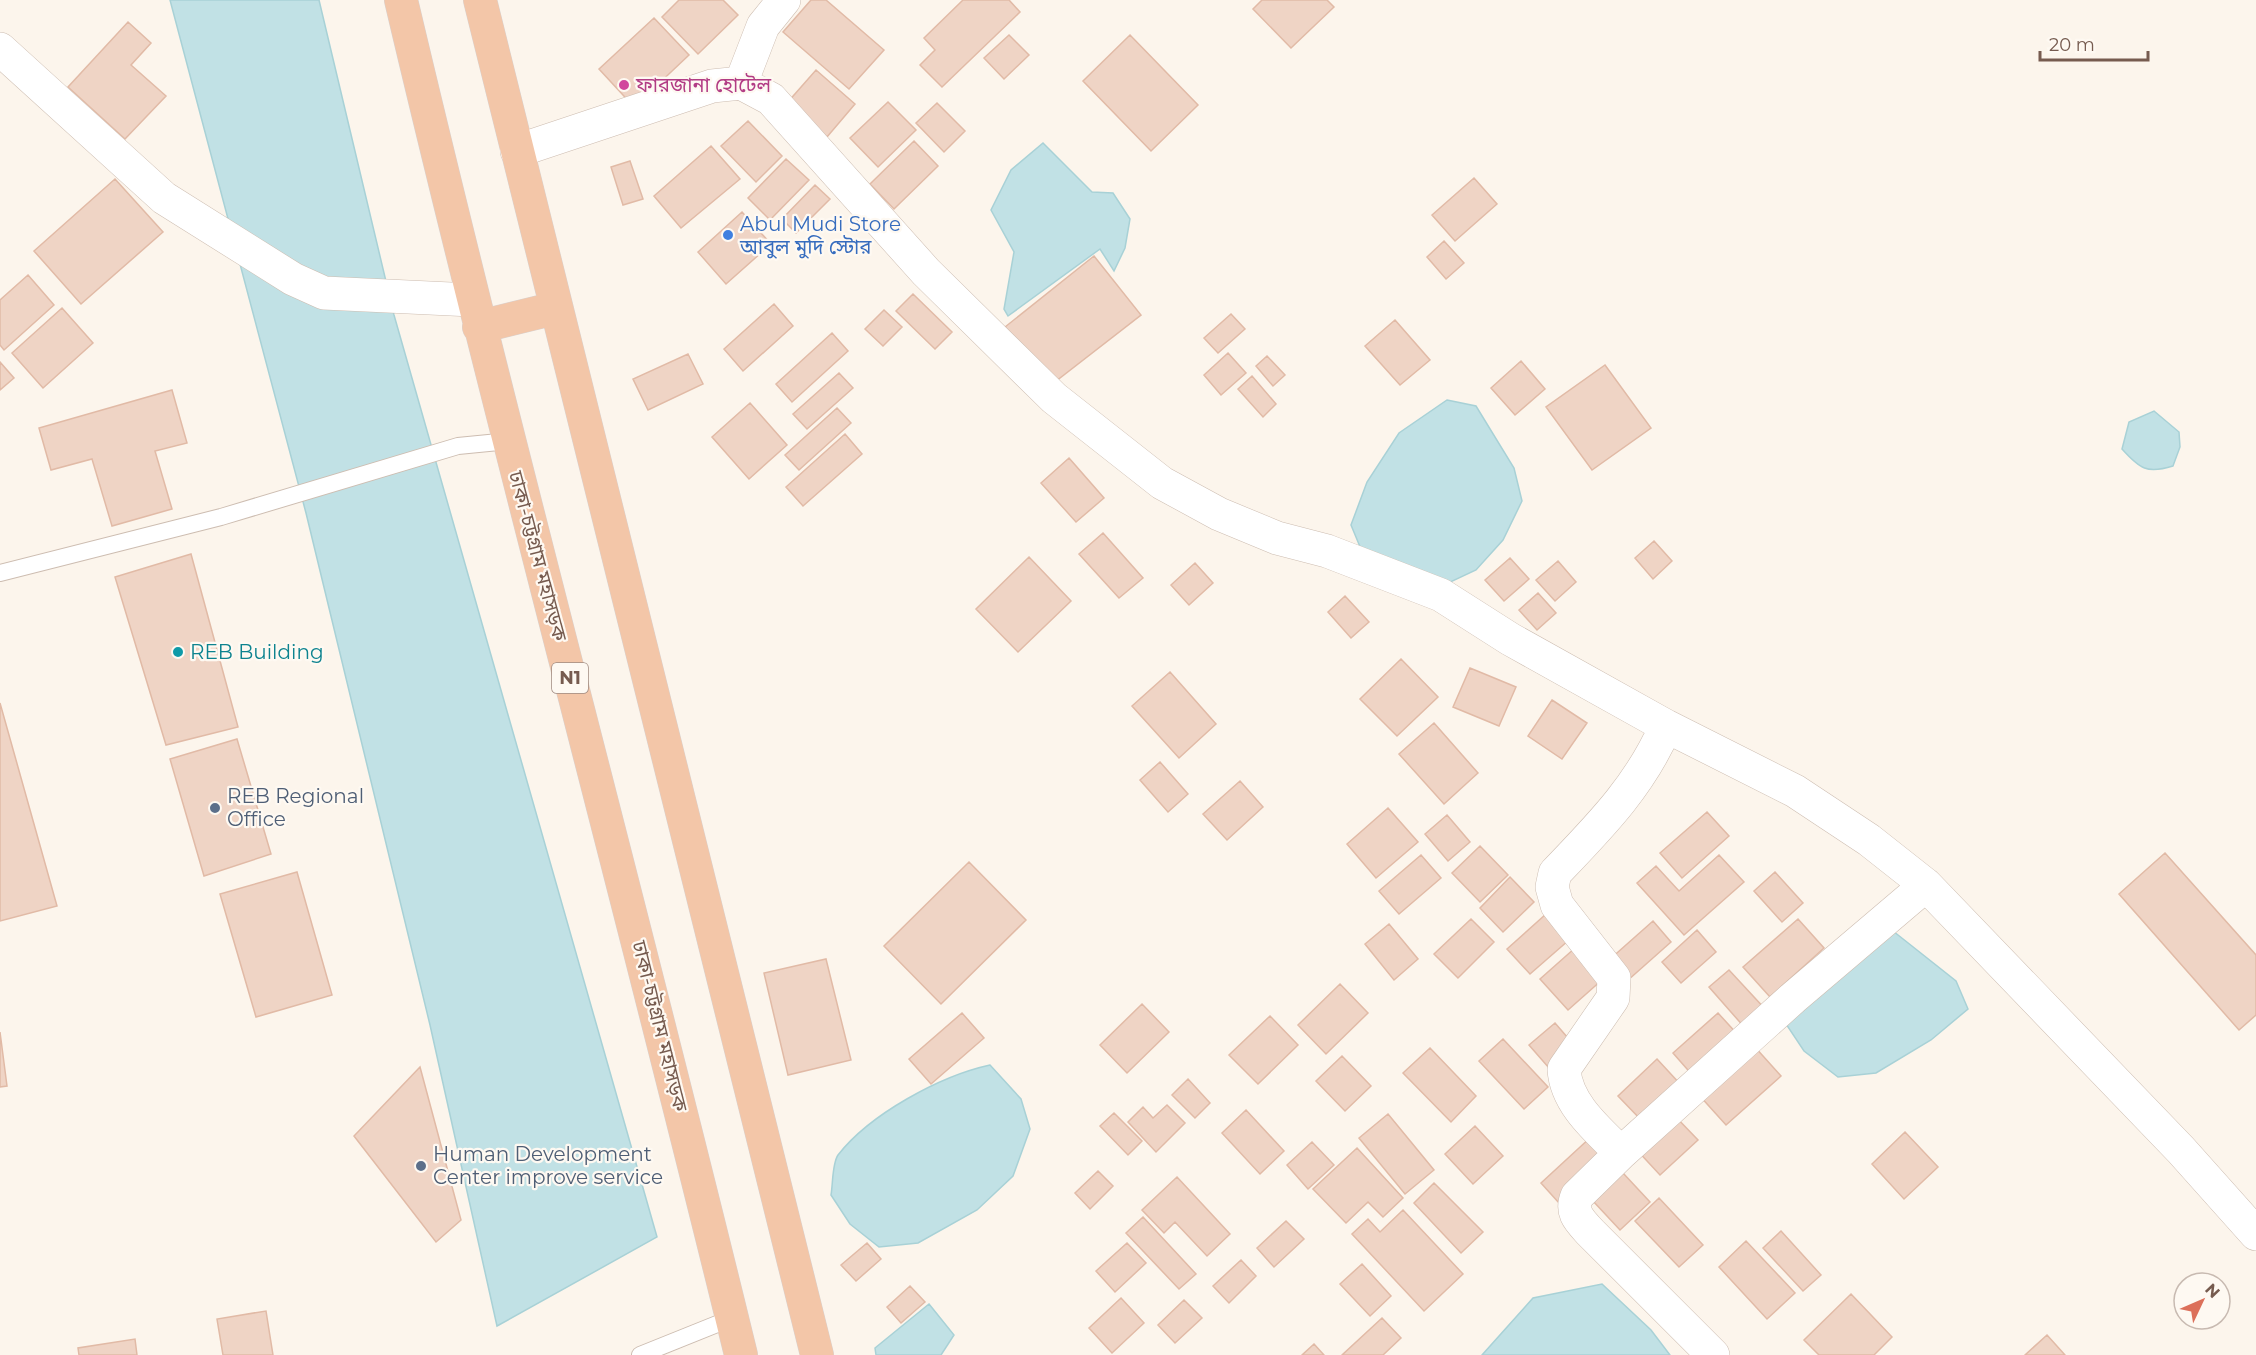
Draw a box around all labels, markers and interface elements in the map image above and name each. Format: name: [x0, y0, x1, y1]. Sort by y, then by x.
scale bar: [2040, 24, 2148, 62]
text: 20 m: [2049, 34, 2095, 56]
place label: ফারজানা হোটেল: [635, 73, 771, 97]
marker: ফারজানা হোটেল: [617, 78, 631, 92]
place label: Abul Mudi Store আবুল মুদি স্টোর: [739, 212, 901, 259]
marker: Abul Mudi Store আবুল মুদি স্টোর: [721, 228, 735, 242]
street label: ঢাকা-চট্টগ্রাম মহাসড়ক: [503, 467, 572, 645]
place label: REB Building: [190, 640, 324, 664]
marker: REB Building: [171, 645, 185, 659]
road number: N1: [552, 663, 588, 693]
place label: REB Regional Office: [227, 784, 364, 831]
marker: REB Regional Office: [208, 801, 222, 815]
street label: ঢাকা-চট্টগ্রাম মহাসড়ক: [627, 937, 693, 1115]
place label: Human Development Center improve service: [433, 1142, 663, 1189]
marker: Human Development Center improve service: [414, 1159, 428, 1173]
north arrow: [2172, 1271, 2232, 1331]
text: N: [2201, 1280, 2224, 1302]

